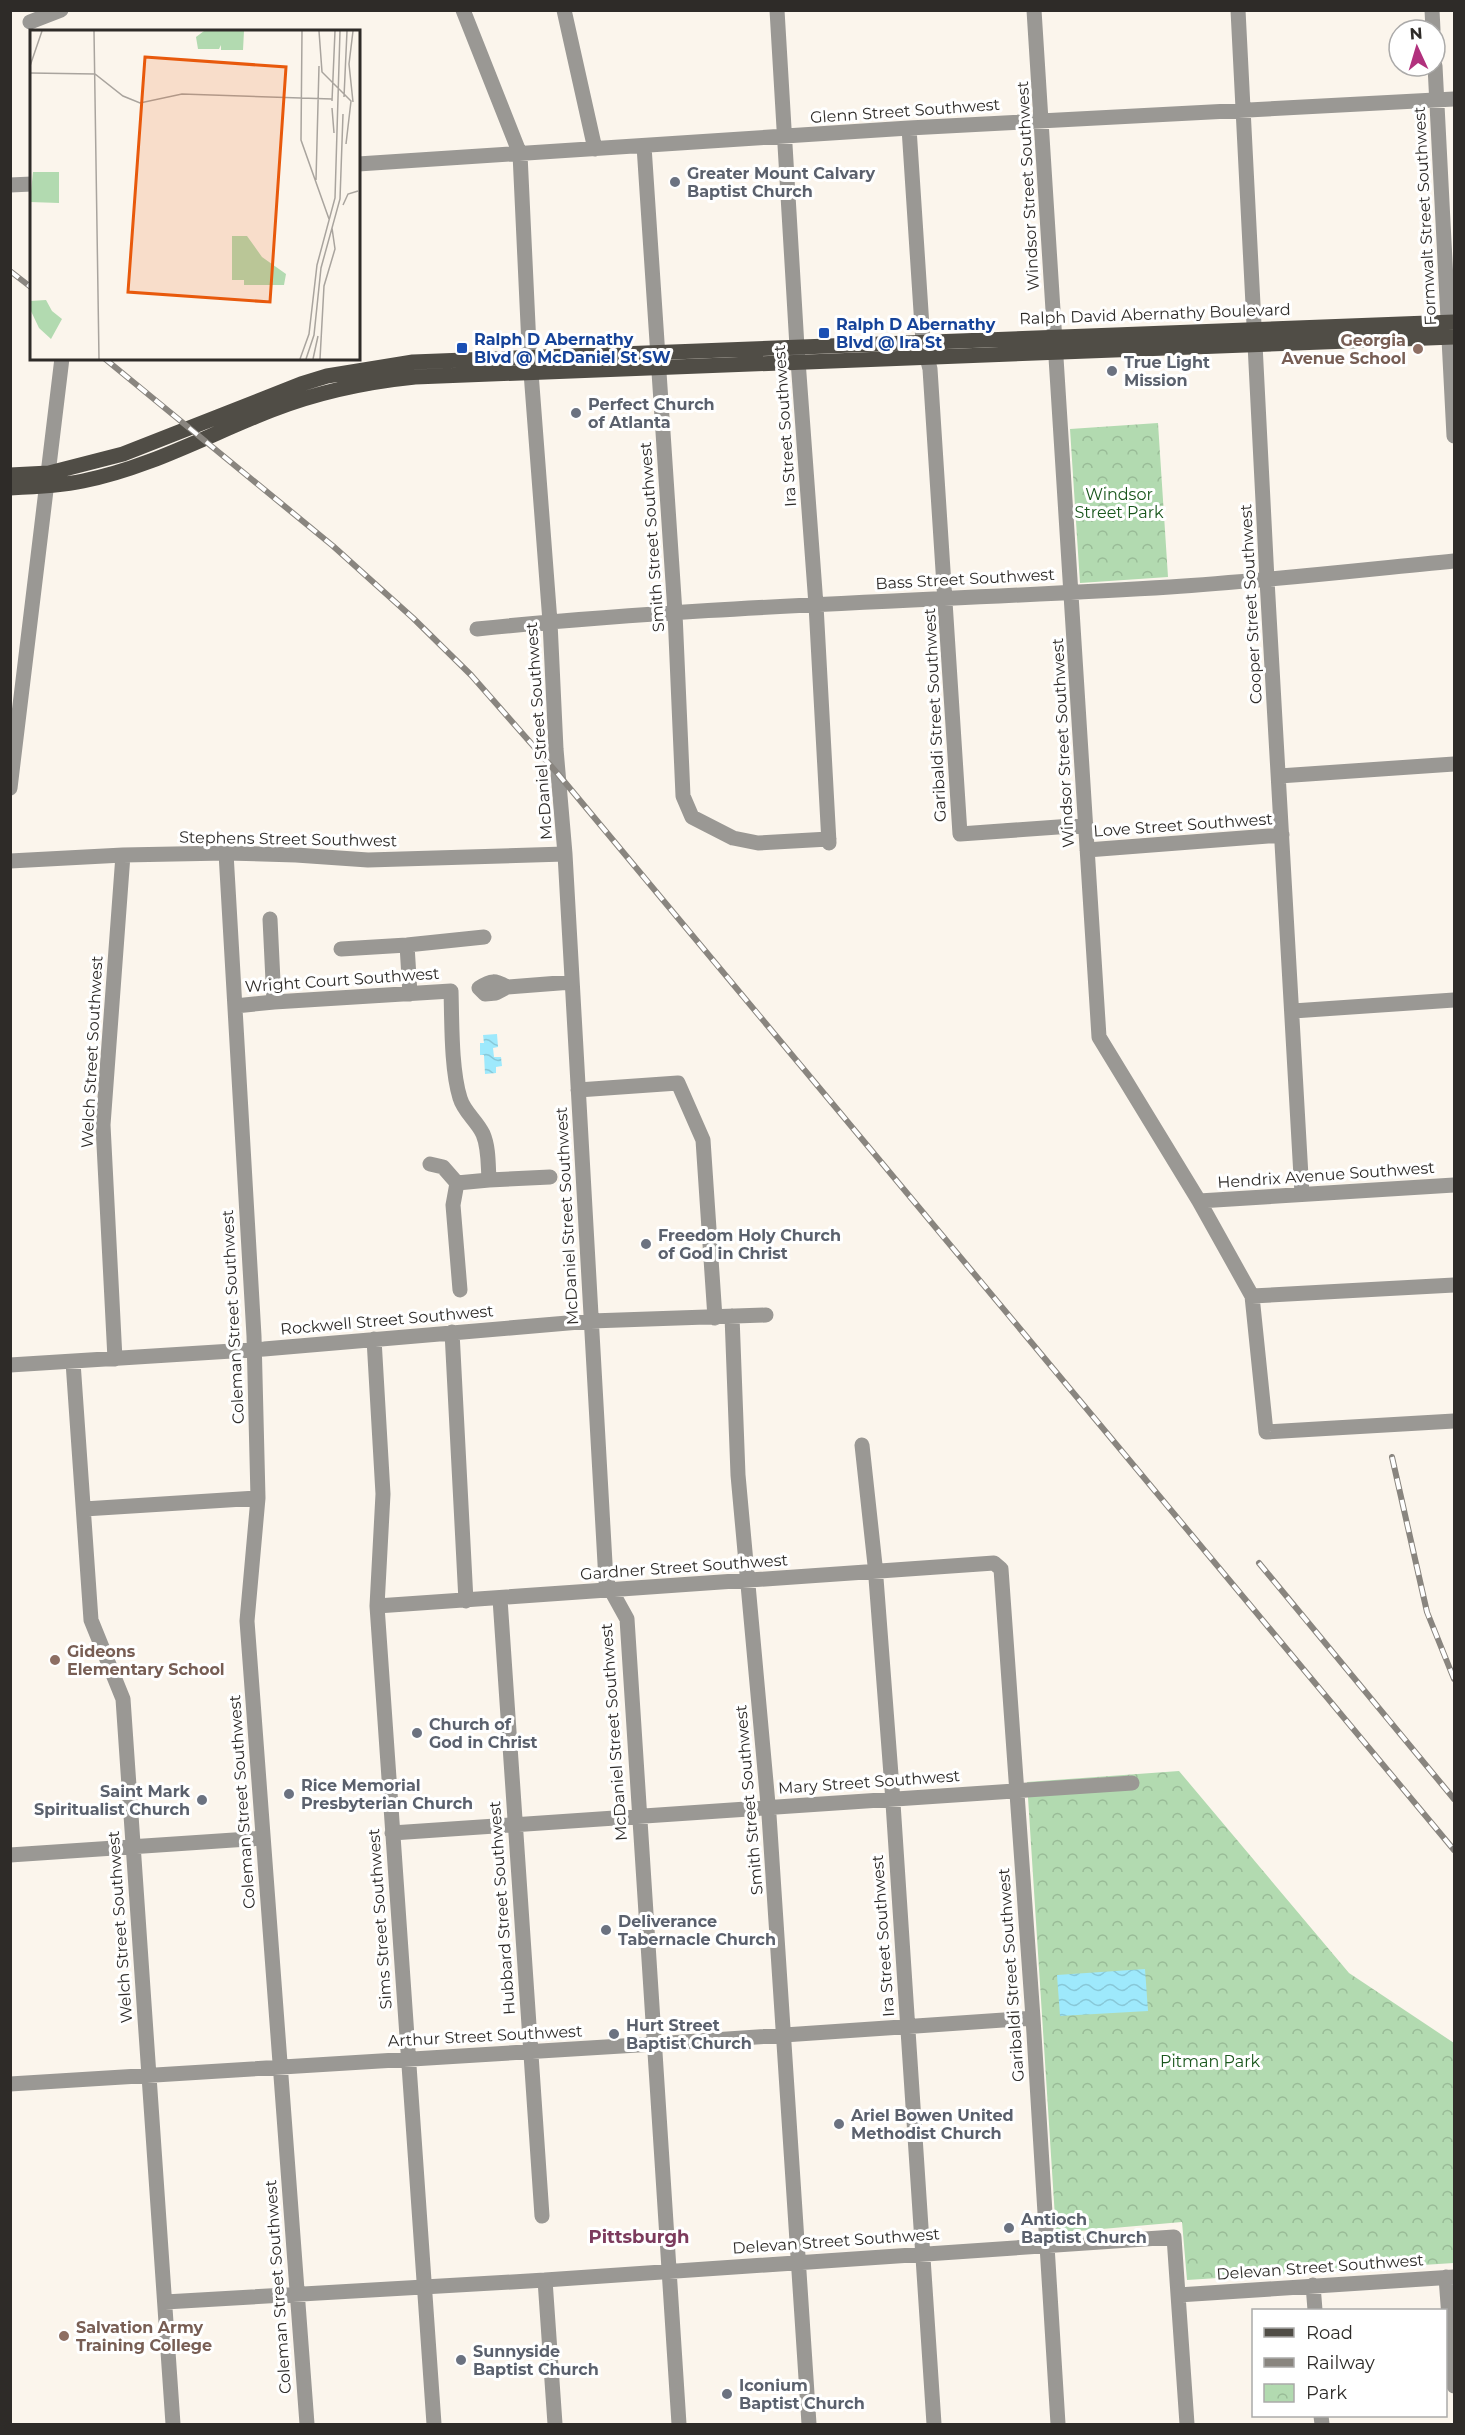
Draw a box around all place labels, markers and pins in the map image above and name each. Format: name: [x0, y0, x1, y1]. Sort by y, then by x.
place label: Greater Mount Calvary Baptist Church: [687, 164, 876, 201]
marker: Greater Mount Calvary Baptist Church: [668, 175, 682, 189]
place label: Ralph D Abernathy Blvd @ Ira St: [836, 315, 996, 352]
marker: Ralph D Abernathy Blvd @ Ira St: [817, 326, 831, 340]
place label: Ralph D Abernathy Blvd @ McDaniel St SW: [474, 330, 671, 367]
place label: Georgia Avenue School: [1281, 331, 1406, 368]
marker: Ralph D Abernathy Blvd @ McDaniel St SW: [455, 341, 469, 355]
marker: Georgia Avenue School: [1411, 342, 1425, 356]
place label: True Light Mission: [1124, 353, 1210, 390]
marker: True Light Mission: [1105, 364, 1119, 378]
place label: Perfect Church of Atlanta: [588, 395, 715, 432]
marker: Perfect Church of Atlanta: [569, 406, 583, 420]
place label: Freedom Holy Church of God in Christ: [658, 1226, 841, 1263]
marker: Freedom Holy Church of God in Christ: [639, 1237, 653, 1251]
place label: Gideons Elementary School: [67, 1642, 225, 1679]
marker: Gideons Elementary School: [48, 1653, 62, 1667]
place label: Church of God in Christ: [429, 1715, 538, 1752]
marker: Church of God in Christ: [410, 1726, 424, 1740]
place label: Rice Memorial Presbyterian Church: [301, 1776, 473, 1813]
place label: Saint Mark Spiritualist Church: [34, 1782, 191, 1819]
marker: Rice Memorial Presbyterian Church: [282, 1787, 296, 1801]
marker: Saint Mark Spiritualist Church: [195, 1793, 209, 1807]
place label: Deliverance Tabernacle Church: [618, 1912, 776, 1949]
marker: Deliverance Tabernacle Church: [599, 1923, 613, 1937]
place label: Hurt Street Baptist Church: [626, 2016, 752, 2053]
marker: Hurt Street Baptist Church: [607, 2027, 621, 2041]
place label: Ariel Bowen United Methodist Church: [850, 2106, 1014, 2143]
marker: Ariel Bowen United Methodist Church: [832, 2117, 846, 2131]
place label: Antioch Baptist Church: [1020, 2210, 1147, 2247]
marker: Antioch Baptist Church: [1002, 2221, 1016, 2235]
place label: Salvation Army Training College: [76, 2318, 212, 2355]
marker: Salvation Army Training College: [57, 2329, 71, 2343]
place label: Sunnyside Baptist Church: [473, 2342, 599, 2379]
marker: Sunnyside Baptist Church: [454, 2353, 468, 2367]
place label: Iconium Baptist Church: [739, 2376, 865, 2413]
marker: Iconium Baptist Church: [720, 2387, 734, 2401]

